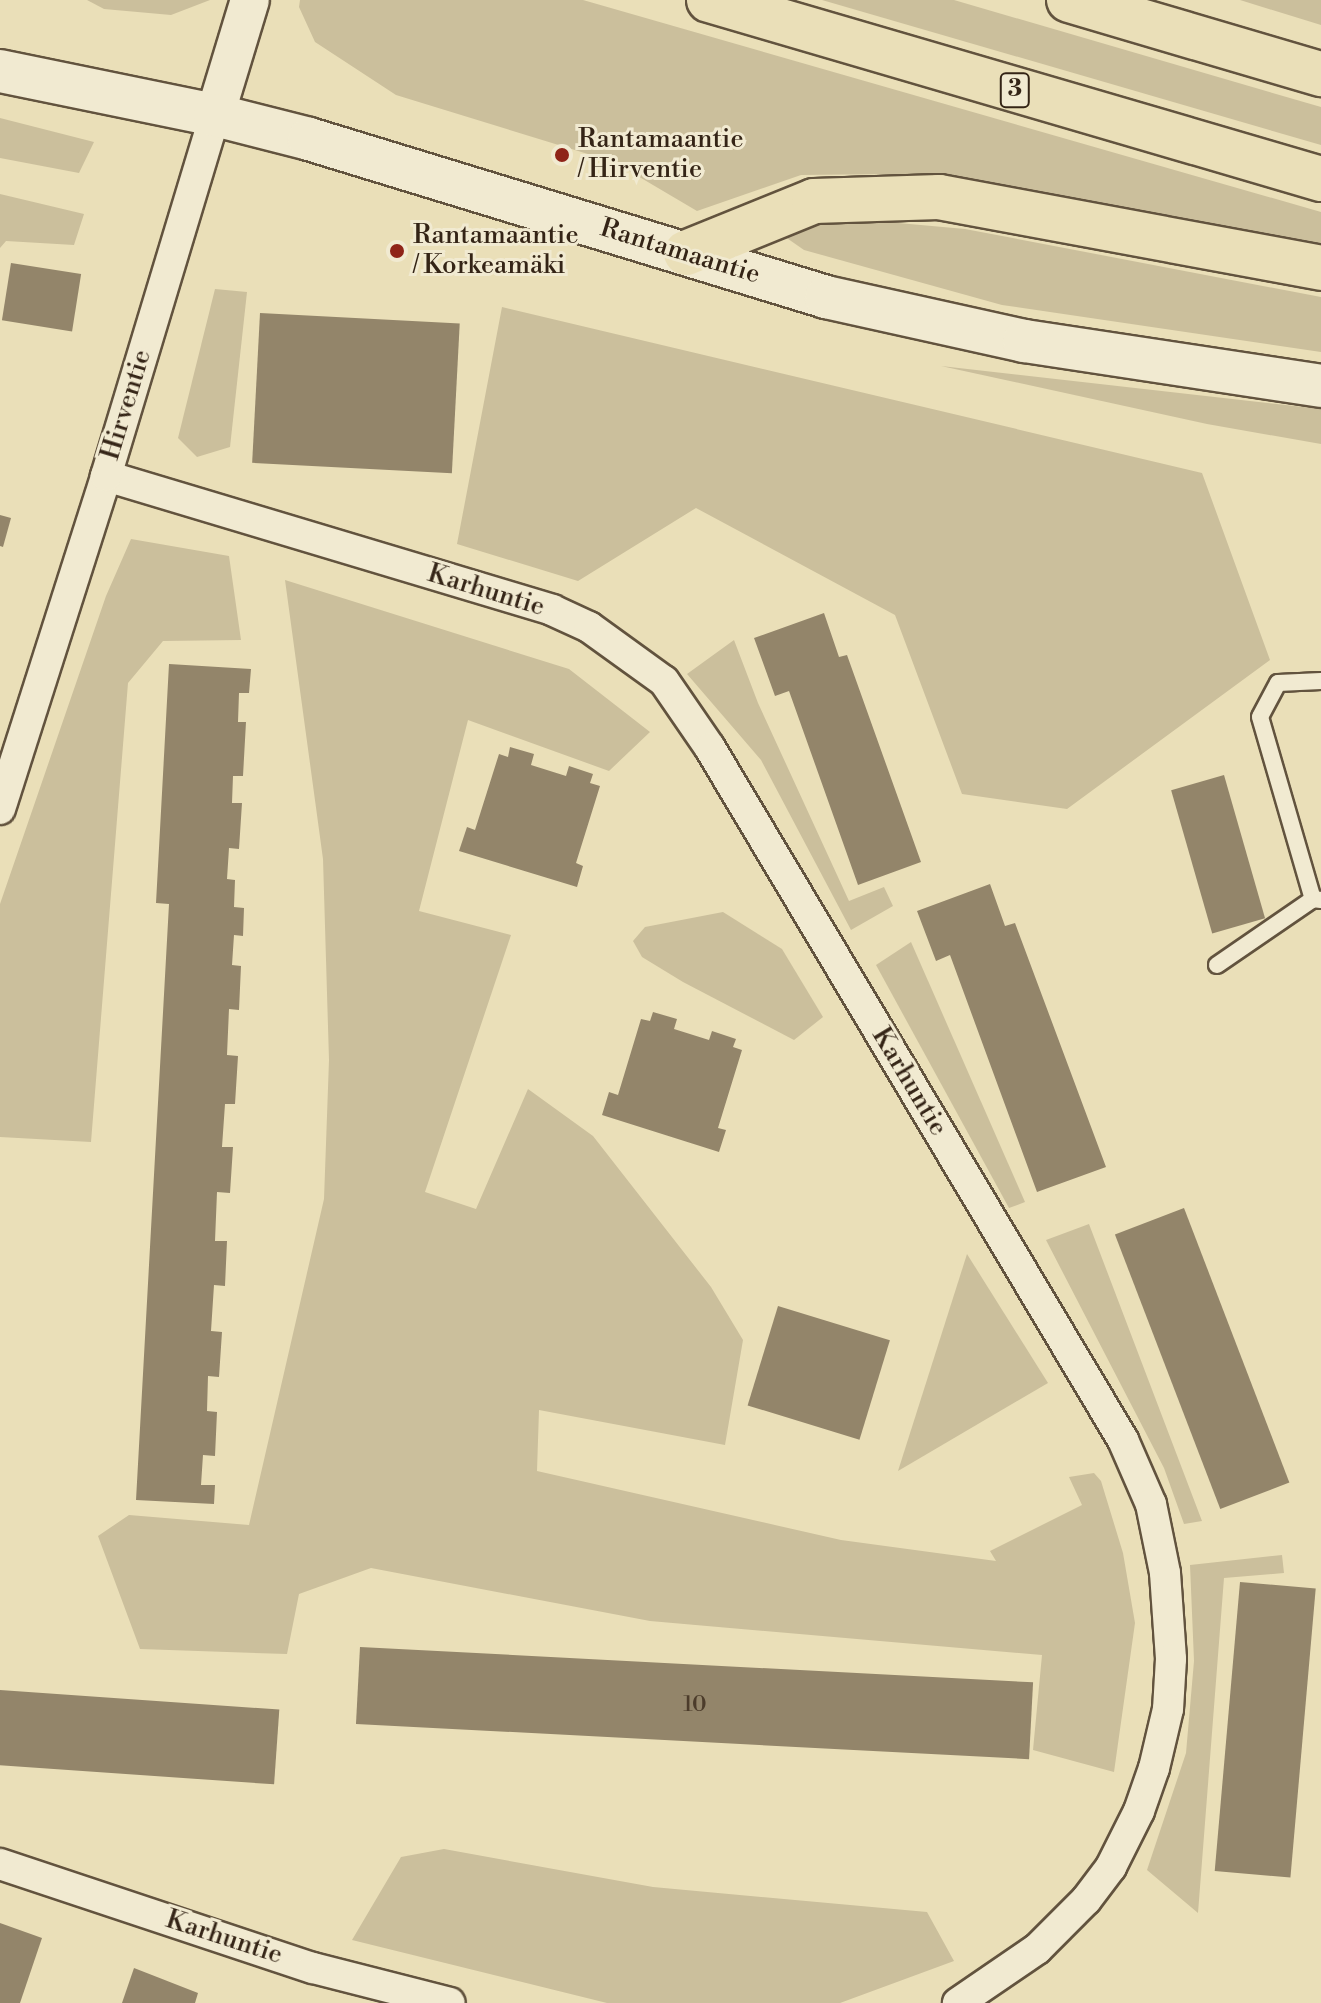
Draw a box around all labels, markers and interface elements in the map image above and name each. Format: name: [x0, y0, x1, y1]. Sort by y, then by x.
road number: 3: [999, 70, 1031, 110]
place label: Rantamaantie / Hirventie: [578, 124, 744, 186]
marker: Rantamaantie / Hirventie: [553, 146, 571, 164]
street label: Rantamaantie: [596, 213, 764, 291]
place label: Rantamaantie / Korkeamäki: [413, 220, 579, 282]
marker: Rantamaantie / Korkeamäki: [388, 242, 406, 260]
street label: Hirventie: [95, 346, 159, 464]
street label: Karhuntie: [424, 558, 548, 624]
street label: Karhuntie: [865, 1022, 953, 1142]
house number: 10: [683, 1692, 707, 1718]
street label: Karhuntie: [162, 1905, 286, 1971]

